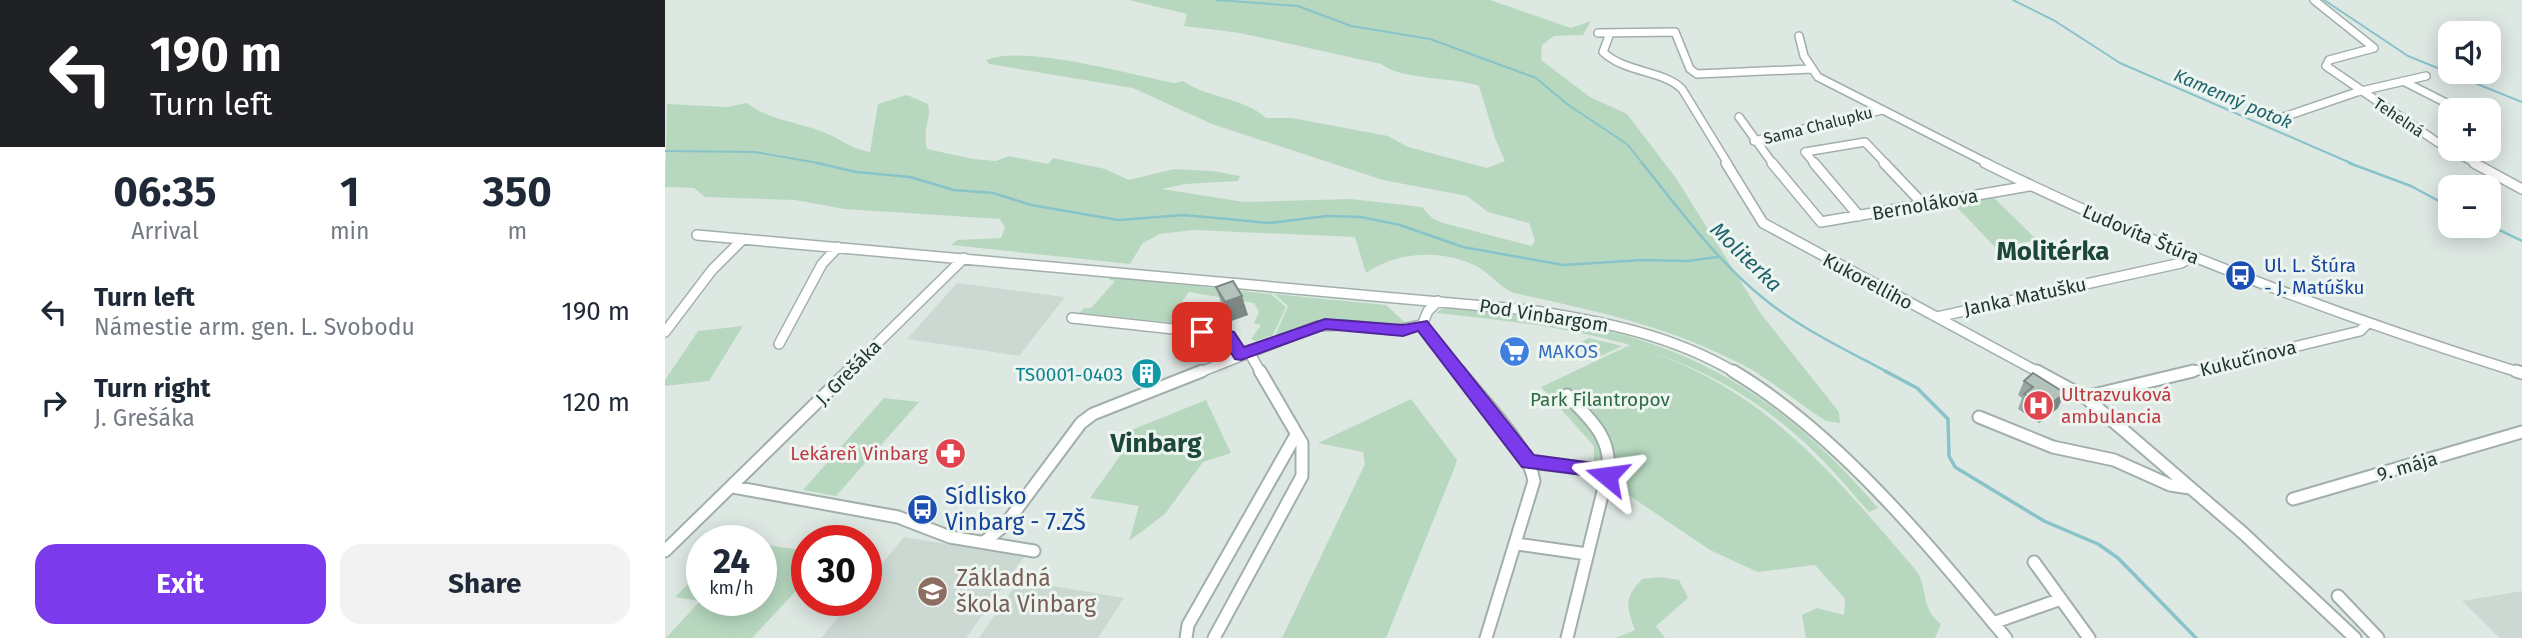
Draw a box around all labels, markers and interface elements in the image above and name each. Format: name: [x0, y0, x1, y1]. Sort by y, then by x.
map controls: [2438, 21, 2501, 238]
button: sound: [2438, 21, 2501, 84]
text: 190 m: [150, 25, 282, 84]
icon: left: [35, 28, 126, 119]
water label: Kamenný potok: [2171, 64, 2296, 134]
text: Turn left: [150, 85, 272, 123]
street label: Tehelná: [2370, 94, 2428, 141]
button: +: [2438, 98, 2501, 161]
street label: Sama Chalupku: [1762, 103, 1875, 148]
text: 06:35: [113, 167, 217, 217]
text: 1: [340, 167, 359, 217]
text: 350: [483, 167, 552, 217]
button: −: [2438, 175, 2501, 238]
street label: Bernolákova: [1870, 184, 1980, 225]
street label: Ľudovíta Štúra: [2079, 200, 2203, 269]
text: Arrival: [131, 217, 199, 245]
text: min: [330, 217, 370, 245]
text: m: [507, 217, 527, 245]
water label: Moliterka: [1705, 217, 1787, 297]
district label: Molitérka: [1996, 236, 2110, 267]
street label: Kukorelliho: [1819, 248, 1917, 315]
place label: Ul. L. Štúra - J. Matúšku: [2264, 254, 2365, 299]
bus stop icon: Ul. L. Štúra - J. Matúšku: [2224, 259, 2258, 293]
street label: Janka Matušku: [1962, 272, 2088, 321]
text: Turn left: [94, 282, 195, 313]
icon: left: [35, 293, 73, 331]
street label: Pod Vinbargom: [1478, 294, 1610, 337]
text: 190 m: [561, 296, 630, 327]
pin: [1172, 302, 1232, 362]
text: Námestie arm. gen. L. Svobodu: [94, 313, 415, 341]
icon: arrive: [1183, 313, 1221, 351]
supermarket icon: MAKOS: [1498, 334, 1532, 368]
street label: J. Grešáka: [811, 335, 886, 410]
street label: Kukučínova: [2197, 335, 2299, 382]
place label: MAKOS: [1538, 340, 1598, 363]
building icon: TS0001-0403: [1129, 357, 1163, 391]
place label: TS0001-0403: [1015, 363, 1123, 386]
text: Turn right: [94, 373, 211, 404]
place label: Ultrazvuková ambulancia: [2061, 383, 2172, 428]
icon: right: [35, 384, 73, 422]
text: 120 m: [562, 387, 630, 418]
park label: Park Filantropov: [1530, 388, 1671, 411]
hospital icon: Ultrazvuková ambulancia: [2021, 388, 2055, 422]
text: J. Grešáka: [94, 404, 195, 432]
district label: Vinbarg: [1109, 428, 1202, 459]
pharmacy icon: Lekáreň Vinbarg: [934, 436, 968, 470]
position arrow: [1570, 439, 1644, 513]
place label: Lekáreň Vinbarg: [790, 442, 928, 465]
street label: 9. mája: [2374, 447, 2440, 486]
place label: Sídlisko Vinbarg - 7.ZŠ: [945, 482, 1086, 536]
bus stop icon: Sídlisko Vinbarg - 7.ZŠ: [905, 492, 939, 526]
speed limit sign: 30: [791, 525, 882, 616]
text: 24: [713, 540, 750, 582]
button: Exit: [35, 544, 326, 624]
button: Share: [340, 544, 630, 624]
place label: Základná škola Vinbarg: [956, 564, 1096, 618]
school or university icon: Základná škola Vinbarg: [916, 574, 950, 608]
text: km/h: [709, 577, 754, 599]

